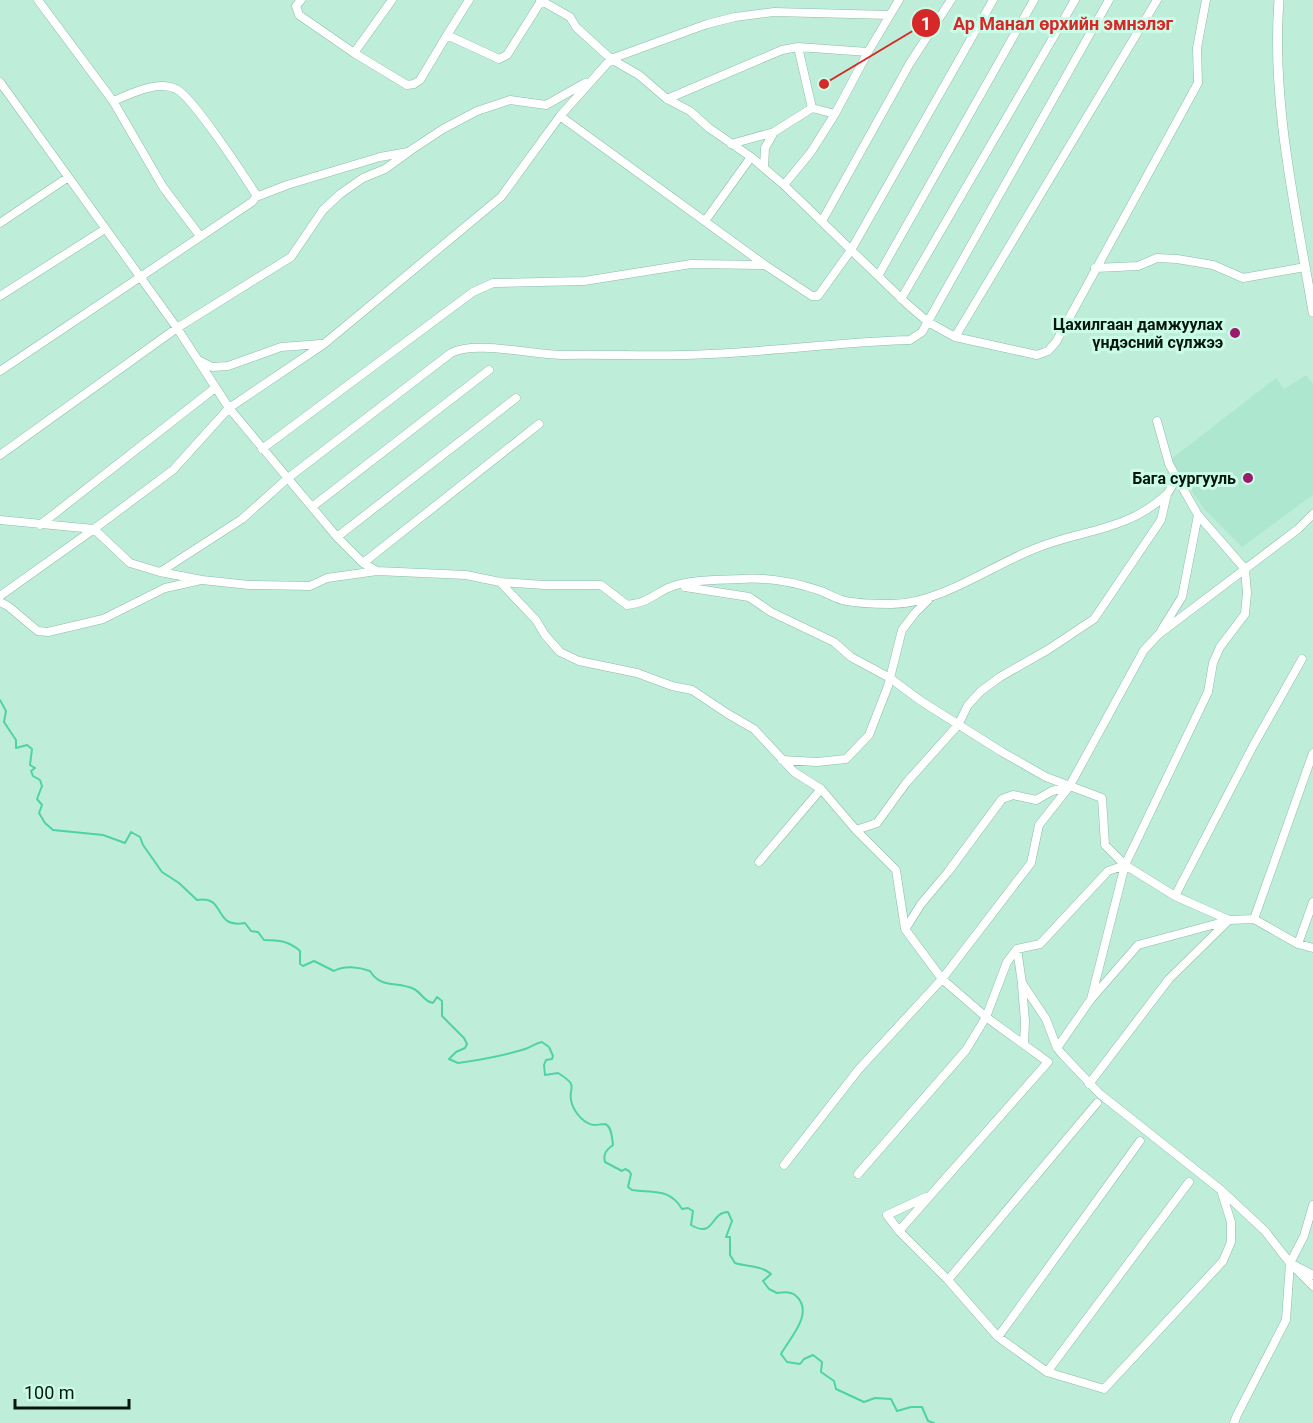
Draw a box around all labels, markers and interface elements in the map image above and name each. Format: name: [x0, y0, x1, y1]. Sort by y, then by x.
callout: Ар Манал өрхийн эмнэлэг: [911, 5, 1185, 41]
text: 1: [921, 13, 931, 34]
text: Ар Манал өрхийн эмнэлэг: [953, 13, 1174, 34]
place label: Цахилгаан дамжуулах үндэсний сүлжээ: [1053, 315, 1224, 352]
marker: Цахилгаан дамжуулах үндэсний сүлжээ: [1228, 326, 1242, 340]
place label: Бага сургууль: [1132, 469, 1236, 488]
marker: Бага сургууль: [1241, 471, 1255, 485]
scale bar: [15, 1372, 129, 1410]
text: 100 m: [24, 1382, 75, 1403]

